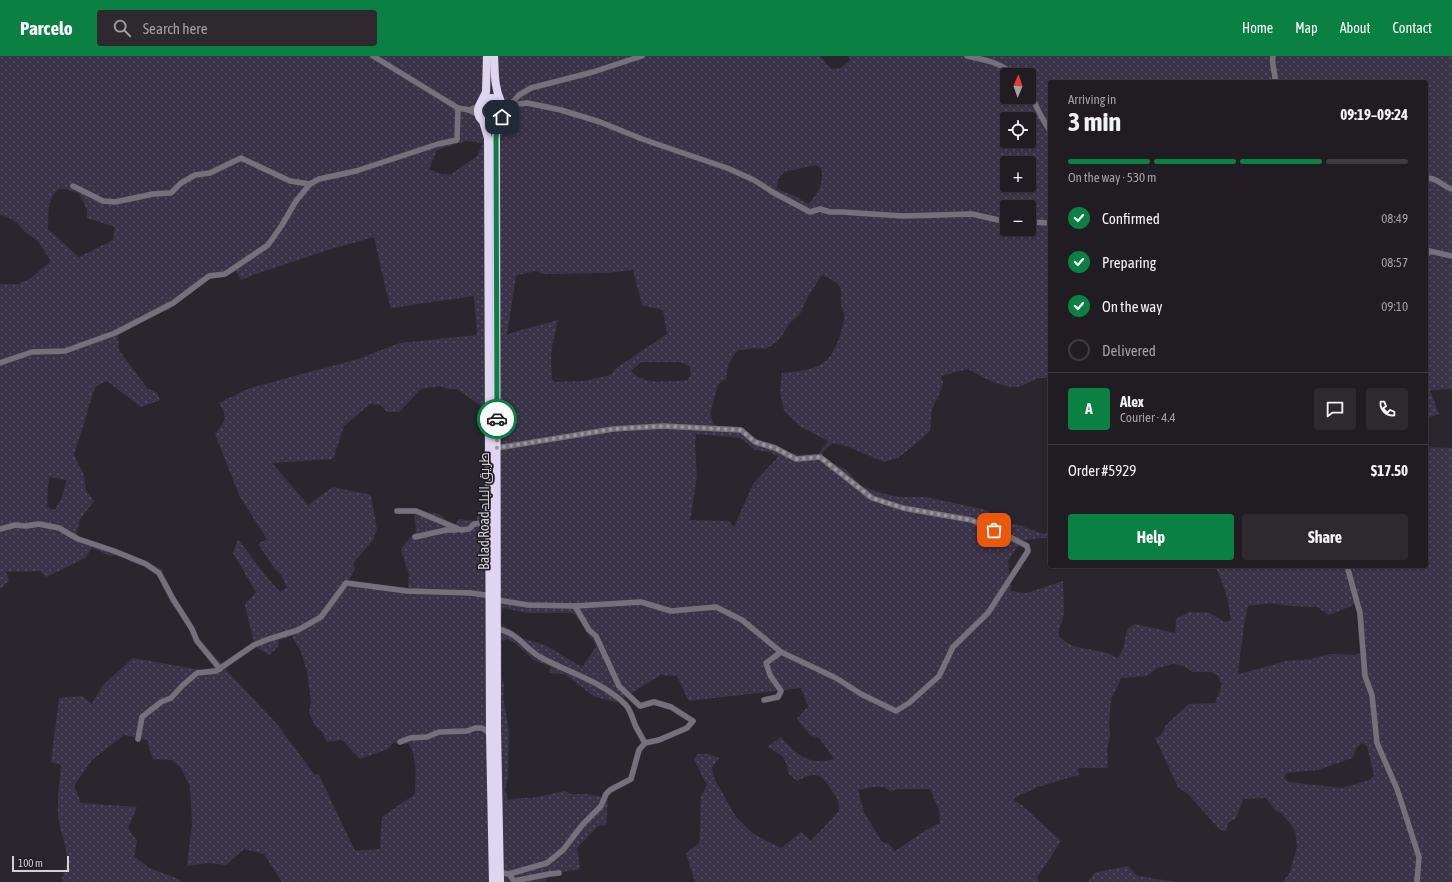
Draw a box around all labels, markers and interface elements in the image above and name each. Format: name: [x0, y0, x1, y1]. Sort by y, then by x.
search box: [97, 10, 377, 46]
text: Parcelo: [20, 17, 73, 39]
icon: search: [111, 17, 133, 39]
text: Search here: [143, 20, 208, 37]
text: Home: [1242, 20, 1273, 36]
text: Map: [1295, 20, 1318, 36]
text: About: [1340, 20, 1371, 36]
text: Contact: [1393, 20, 1432, 36]
north arrow: [1000, 68, 1036, 104]
map controls: [1000, 68, 1036, 236]
text: Arriving in: [1068, 92, 1116, 107]
pin: [485, 100, 519, 134]
icon: home: [491, 106, 513, 128]
text: 09:19–09:24: [1340, 106, 1408, 123]
text: 3 min: [1068, 107, 1121, 137]
button: locate: [1000, 112, 1036, 148]
button: +: [1000, 156, 1036, 192]
text: On the way · 530 m: [1068, 170, 1156, 185]
button: −: [1000, 200, 1036, 236]
icon: check: [1068, 207, 1090, 229]
text: Confirmed: [1102, 210, 1160, 227]
text: 08:49: [1381, 211, 1408, 226]
icon: check: [1068, 251, 1090, 273]
text: Preparing: [1102, 254, 1156, 271]
text: 08:57: [1381, 255, 1408, 270]
icon: check: [1068, 295, 1090, 317]
text: On the way: [1102, 298, 1163, 315]
text: 09:10: [1381, 299, 1408, 314]
text: Delivered: [1102, 342, 1156, 359]
button: chat: [1314, 388, 1356, 430]
button: phone: [1366, 388, 1408, 430]
text: Alex: [1120, 393, 1144, 410]
courier: [477, 399, 517, 439]
text: A: [1085, 400, 1093, 417]
icon: car: [486, 408, 508, 430]
text: Courier · 4.4: [1120, 410, 1176, 425]
street label: Balad Road طريق البلد: [476, 452, 493, 570]
text: Order #5929: [1068, 462, 1136, 479]
text: $17.50: [1371, 462, 1408, 479]
pin: [977, 513, 1011, 547]
button: Help: [1068, 514, 1234, 560]
button: Share: [1242, 514, 1408, 560]
icon: bag: [983, 519, 1005, 541]
scale bar: [12, 854, 69, 873]
text: 100 m: [18, 857, 43, 869]

